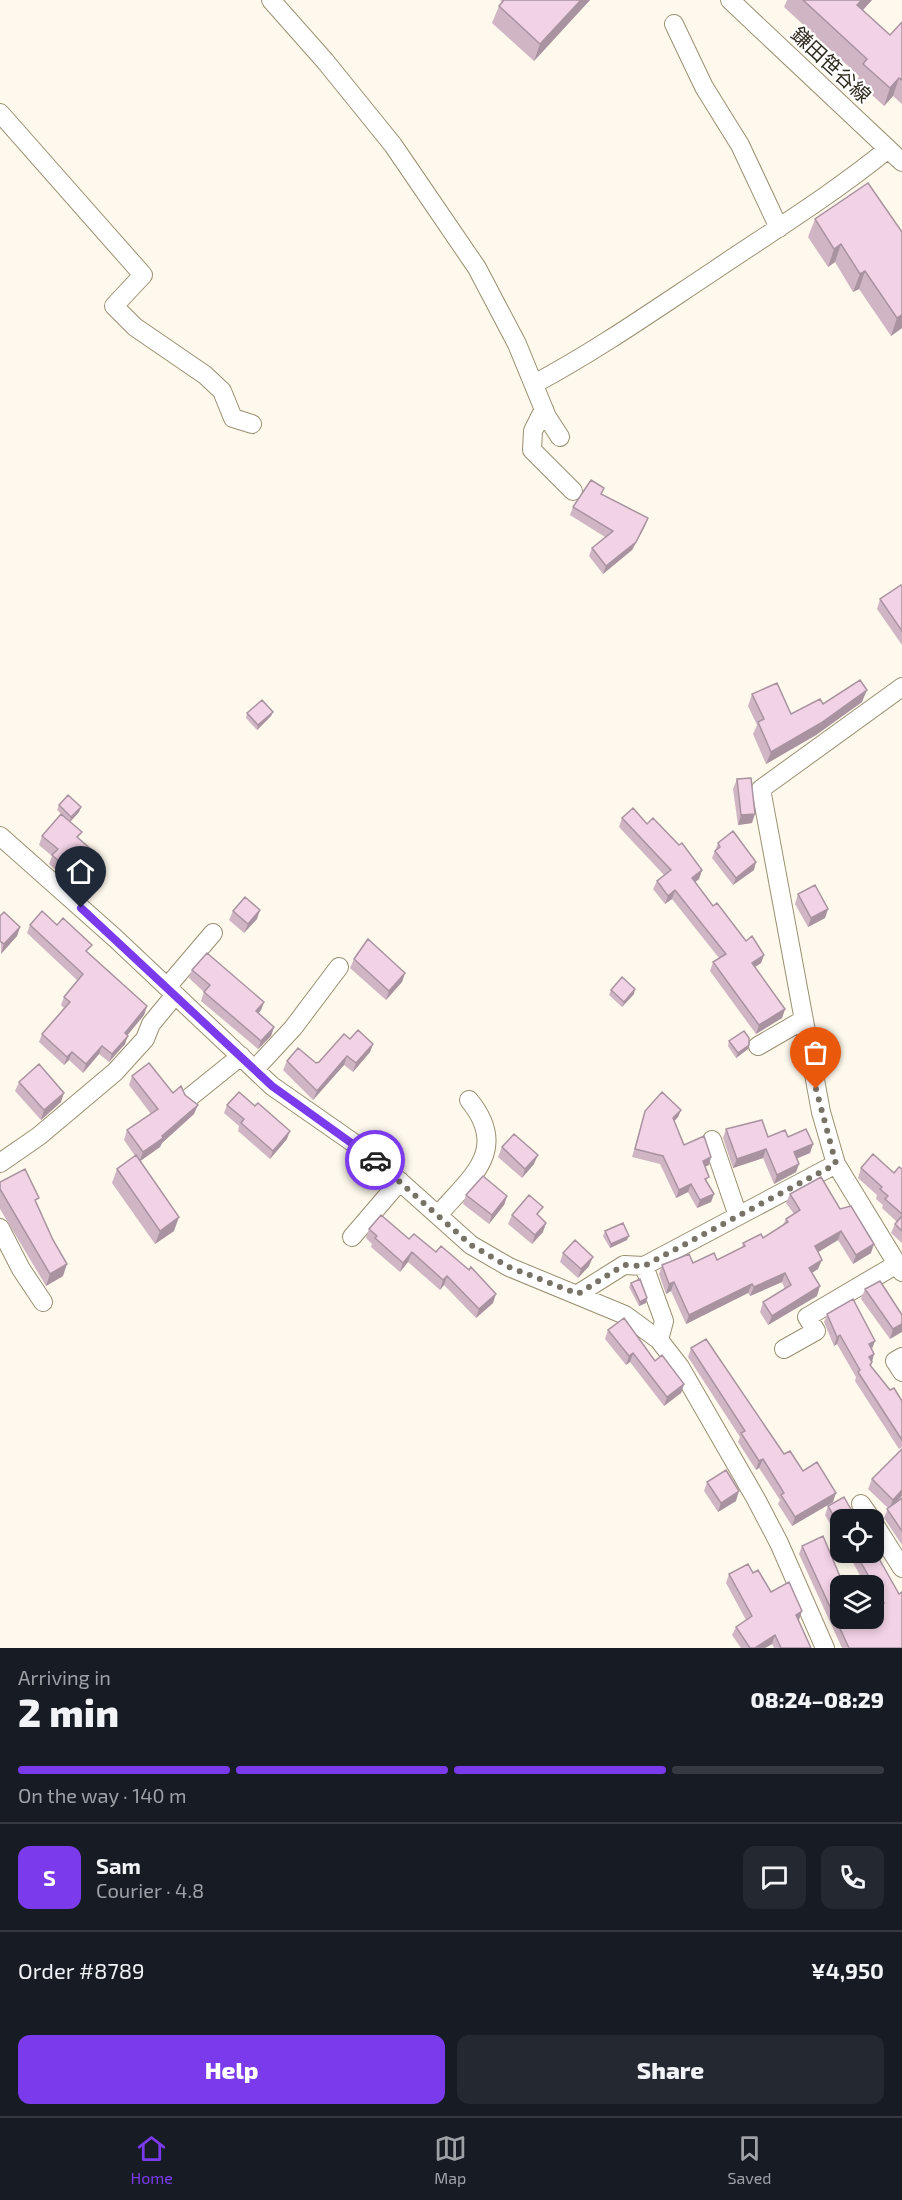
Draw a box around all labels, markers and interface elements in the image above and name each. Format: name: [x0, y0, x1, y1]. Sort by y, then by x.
street label: 鎌田笹谷線: [787, 21, 876, 107]
pin: [55, 846, 106, 908]
icon: home: [64, 855, 97, 888]
pin: [790, 1027, 841, 1089]
icon: bag: [799, 1036, 832, 1069]
courier: [345, 1130, 405, 1190]
icon: car: [359, 1144, 392, 1177]
map controls: [830, 1509, 884, 1629]
button: locate: [830, 1509, 884, 1563]
button: layers: [830, 1575, 884, 1629]
text: Arriving in: [18, 1665, 111, 1689]
text: 08:24–08:29: [751, 1686, 884, 1712]
text: 2 min: [18, 1688, 119, 1735]
text: On the way · 140 m: [18, 1783, 187, 1807]
button: chat: [743, 1846, 806, 1909]
button: phone: [821, 1846, 884, 1909]
text: Sam: [96, 1852, 141, 1878]
text: S: [43, 1864, 56, 1890]
text: Courier · 4.8: [96, 1878, 204, 1902]
text: Order #8789: [18, 1957, 145, 1983]
text: ¥4,950: [811, 1957, 884, 1983]
button: Help: [18, 2035, 445, 2104]
button: Share: [457, 2035, 884, 2104]
tab: Home: [130, 2132, 173, 2187]
tab: Map: [434, 2132, 467, 2187]
tab: Saved: [728, 2132, 772, 2187]

